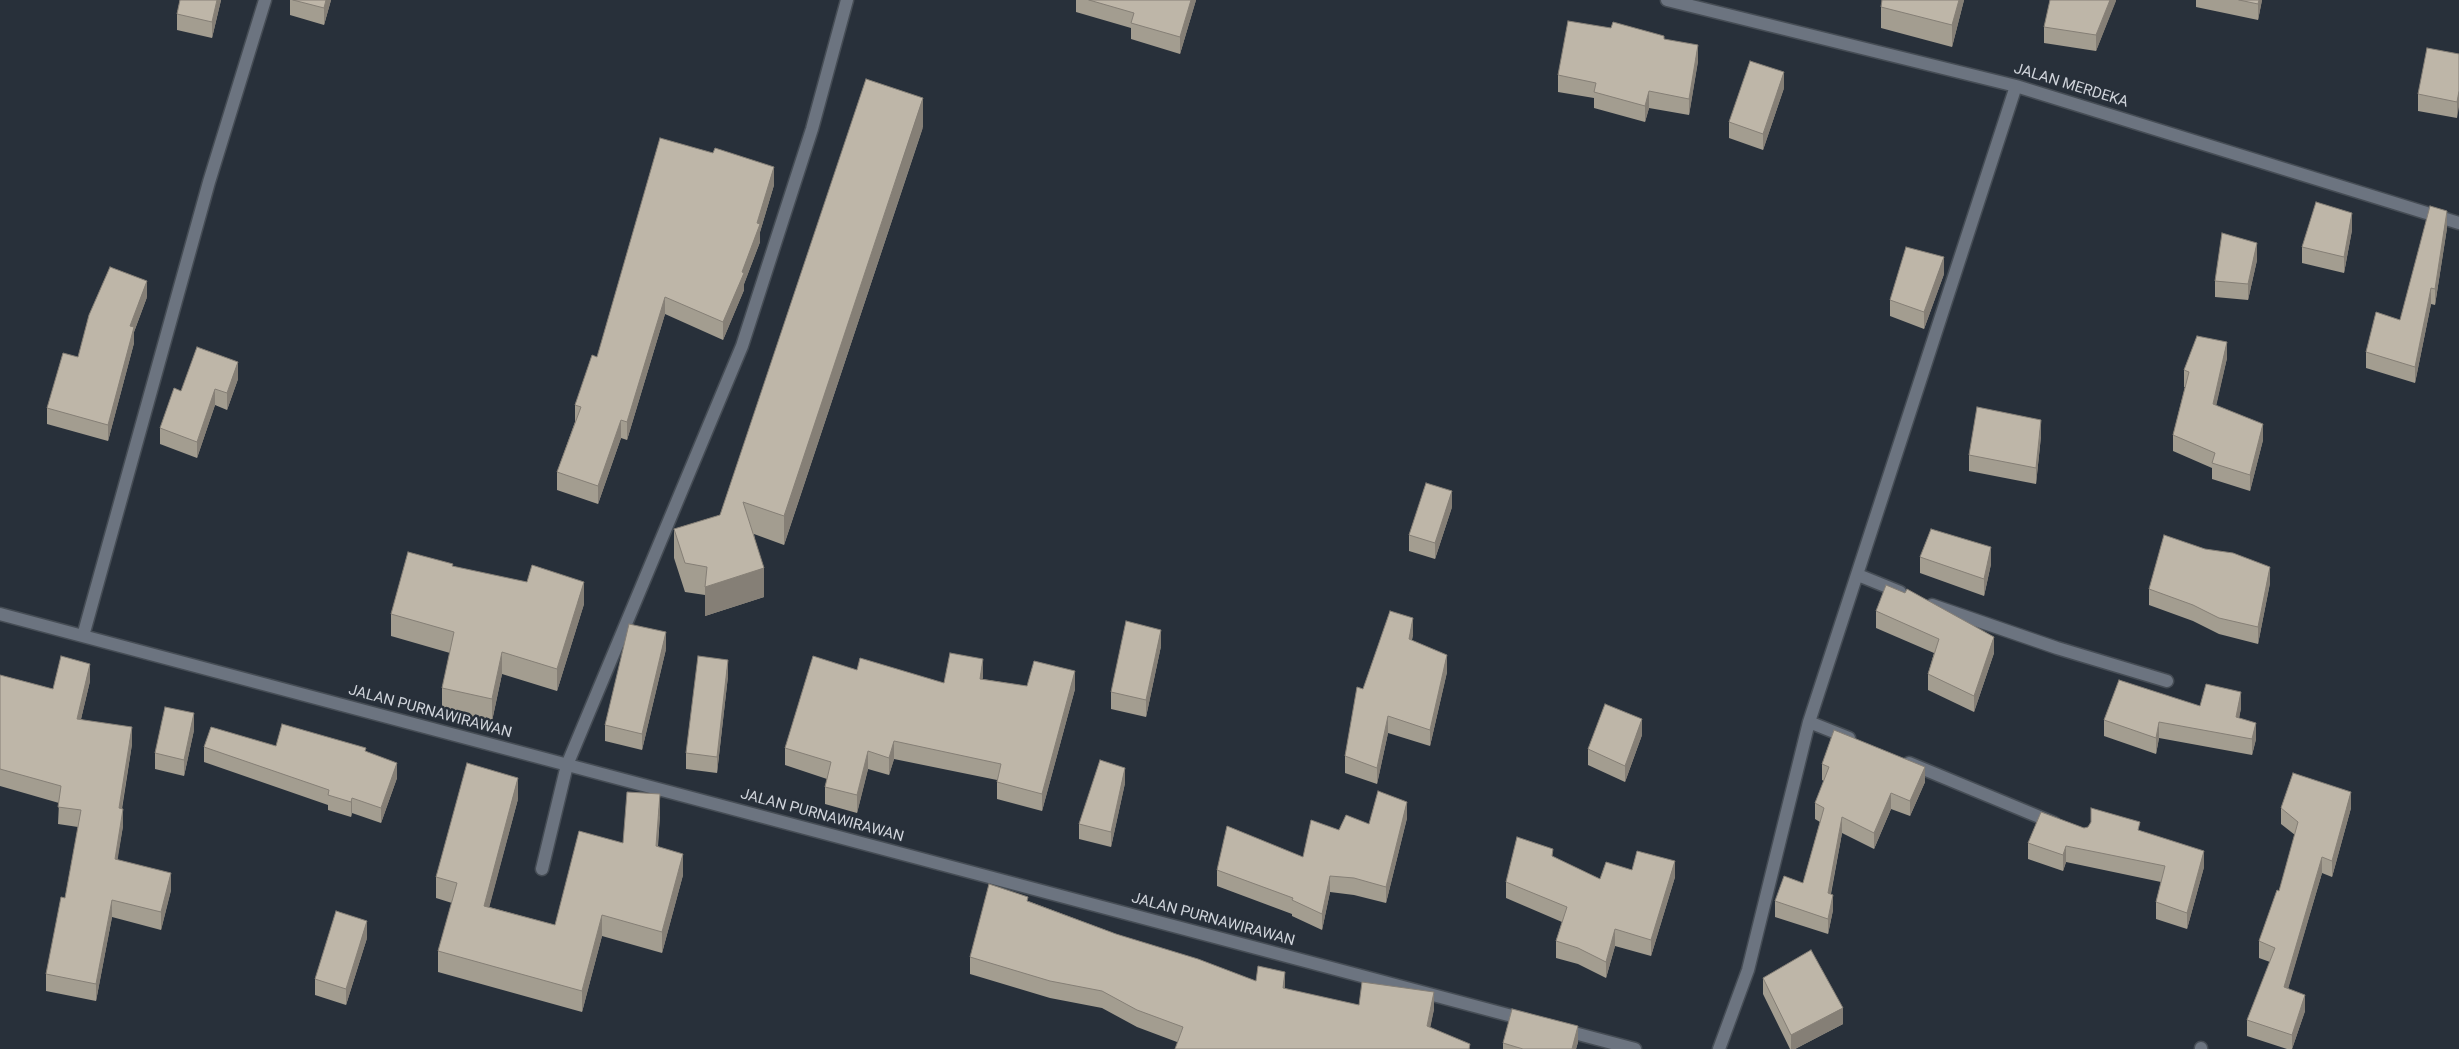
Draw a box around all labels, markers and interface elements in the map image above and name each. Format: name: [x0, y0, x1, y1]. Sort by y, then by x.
street label: JALAN MERDEKA: [2012, 60, 2130, 112]
street label: JALAN PURNAWIRAWAN: [346, 682, 514, 742]
street label: JALAN PURNAWIRAWAN: [738, 786, 906, 846]
street label: JALAN PURNAWIRAWAN: [1129, 890, 1297, 950]

